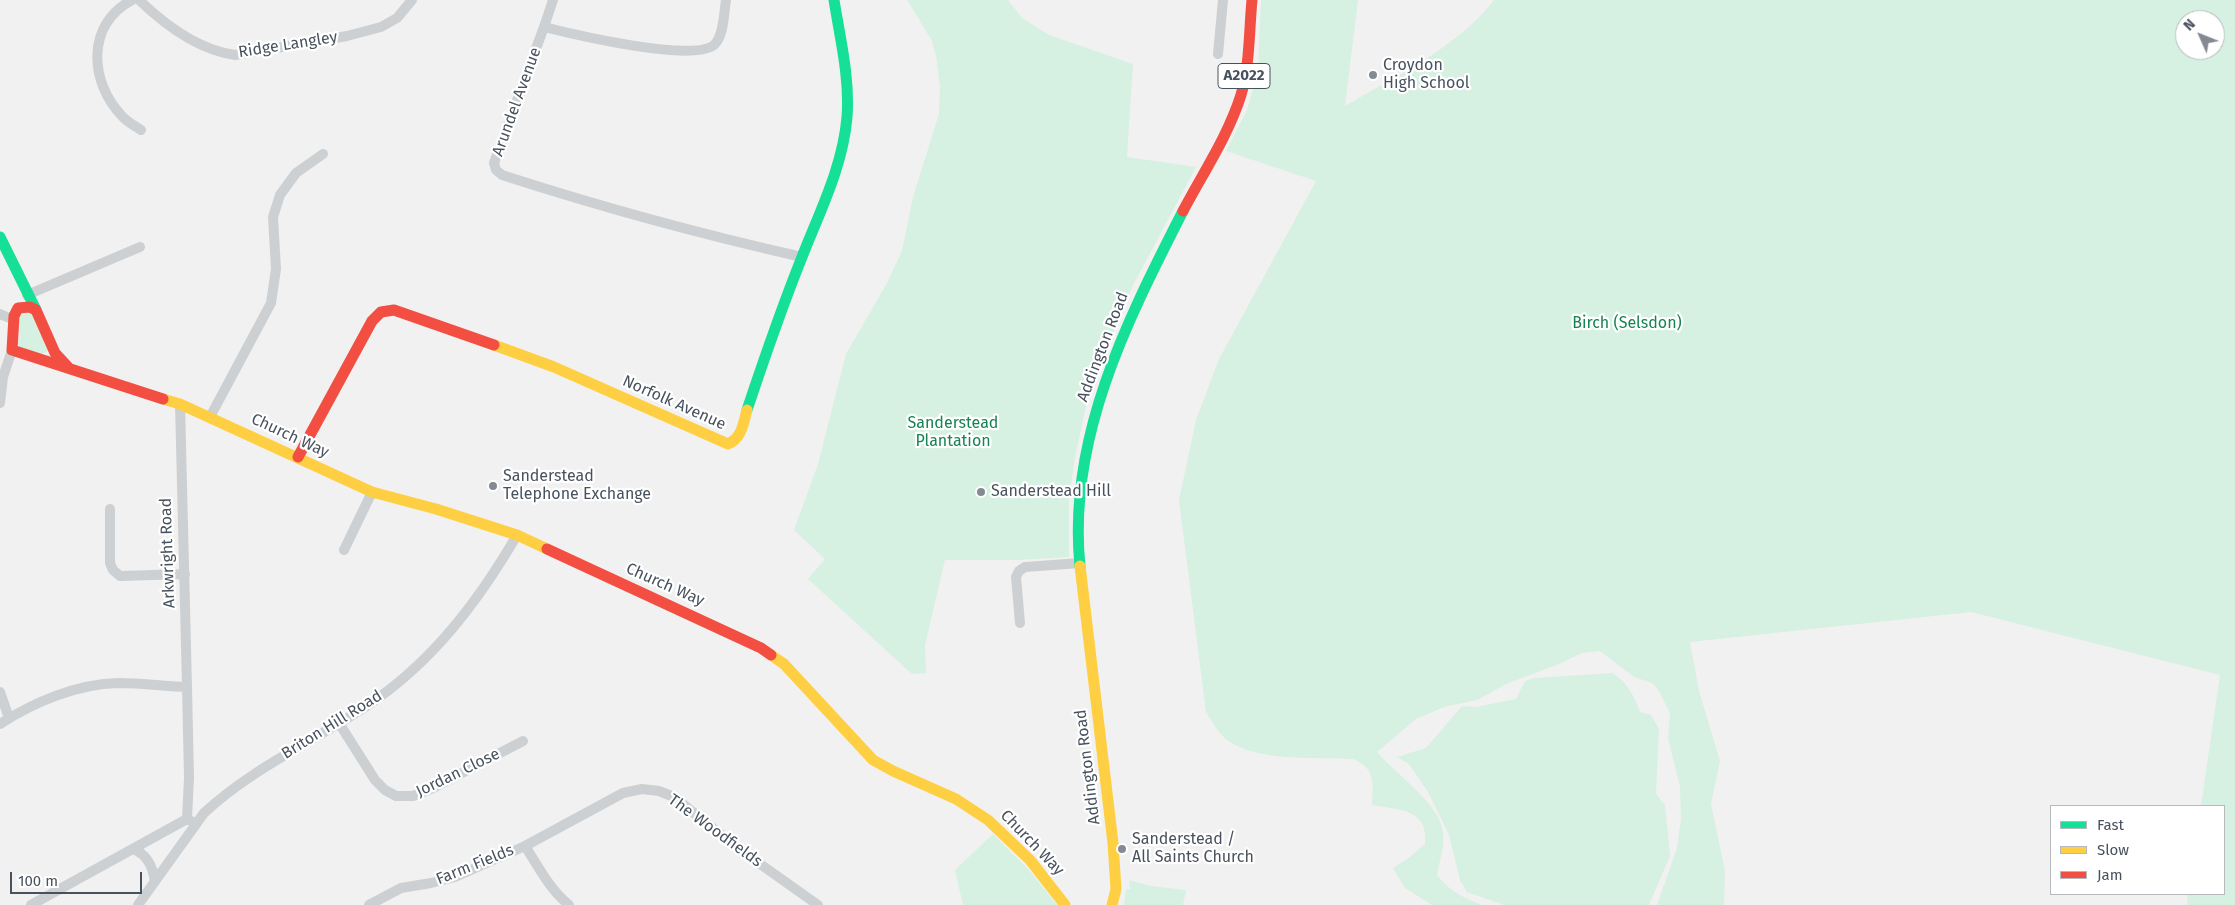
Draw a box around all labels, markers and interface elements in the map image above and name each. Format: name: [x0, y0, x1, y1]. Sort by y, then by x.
north arrow: [2175, 10, 2225, 60]
text: N: [2180, 16, 2199, 34]
street label: Ridge Langley: [237, 28, 339, 62]
street label: Arundel Avenue: [488, 45, 546, 159]
place label: Croydon High School: [1383, 56, 1469, 94]
road number: A2022: [1218, 64, 1270, 88]
marker: Croydon High School: [1367, 69, 1379, 81]
street label: Addington Road: [1073, 289, 1133, 405]
park label: Birch (Selsdon): [1572, 314, 1682, 334]
street label: Norfolk Avenue: [619, 372, 729, 434]
street label: Church Way: [248, 410, 332, 462]
park label: Sanderstead Plantation: [908, 414, 998, 452]
place label: Sanderstead Telephone Exchange: [503, 467, 651, 505]
marker: Sanderstead Telephone Exchange: [487, 480, 499, 492]
place label: Sanderstead Hill: [991, 482, 1111, 502]
marker: Sanderstead Hill: [975, 486, 987, 498]
street label: Arkwright Road: [156, 498, 180, 608]
street label: Church Way: [623, 559, 707, 611]
street label: Briton Hill Road: [278, 686, 386, 764]
street label: Addington Road: [1071, 708, 1105, 826]
street label: Jordan Close: [413, 744, 503, 802]
street label: The Woodfields: [664, 790, 766, 872]
legend: [2050, 805, 2225, 895]
street label: Church Way: [996, 806, 1068, 880]
text: Fast: [2097, 816, 2124, 834]
place label: Sanderstead / All Saints Church: [1132, 830, 1254, 868]
street label: Farm Fields: [433, 841, 517, 889]
text: Slow: [2097, 841, 2129, 859]
marker: Sanderstead / All Saints Church: [1116, 843, 1128, 855]
scale bar: [12, 862, 145, 894]
text: Jam: [2097, 866, 2123, 884]
text: 100 m: [18, 872, 58, 890]

